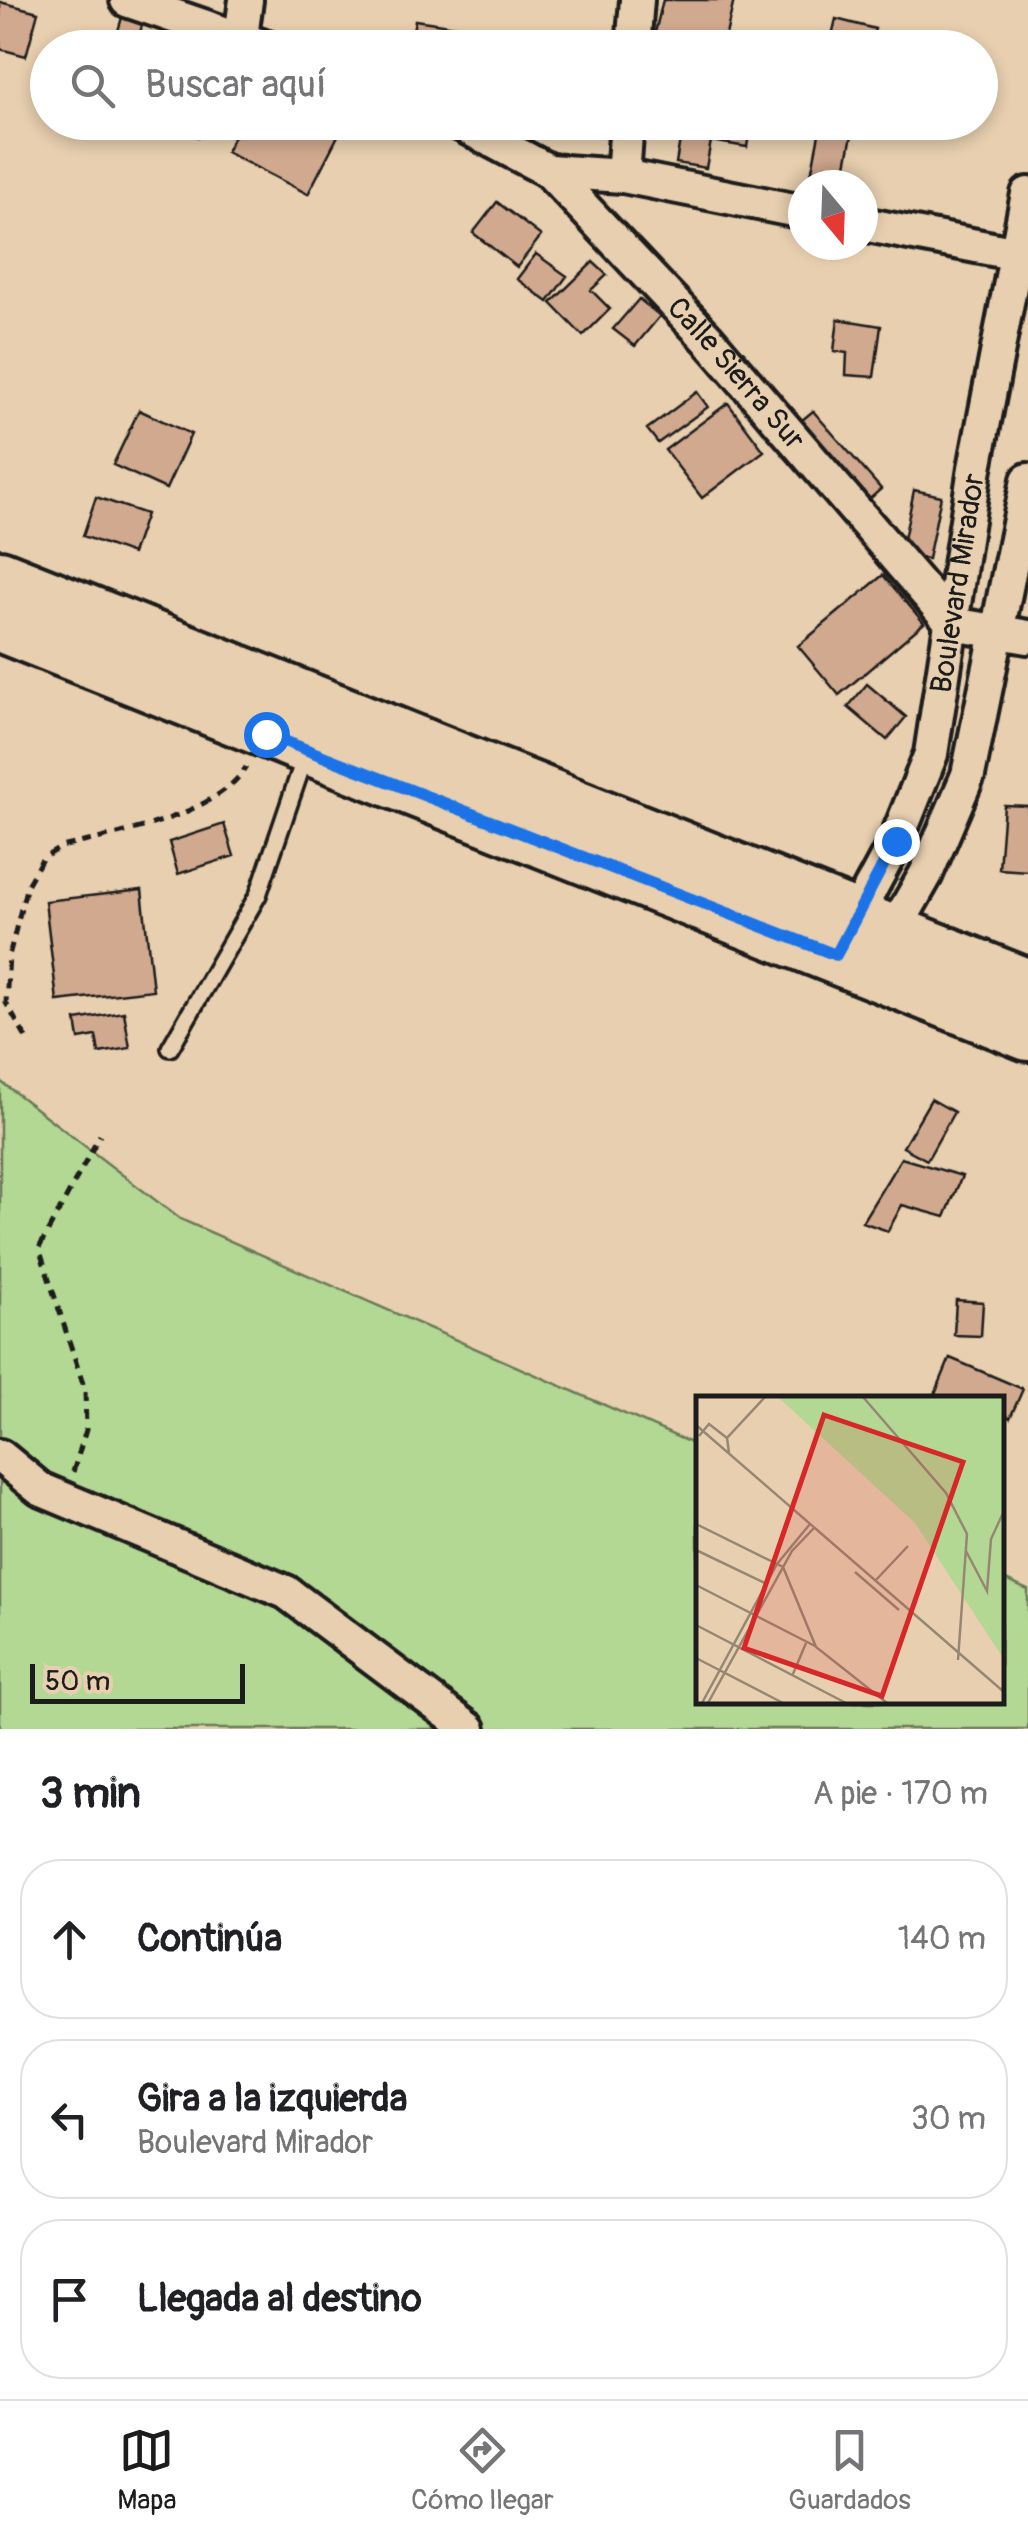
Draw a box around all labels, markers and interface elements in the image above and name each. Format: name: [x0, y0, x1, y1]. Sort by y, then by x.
search box: [30, 30, 998, 140]
icon: search: [65, 58, 120, 113]
text: Buscar aquí: [145, 61, 327, 109]
north arrow: [788, 170, 878, 260]
street label: Calle Sierra Sur: [660, 289, 813, 457]
street label: Boulevard Mirador: [922, 471, 992, 695]
route start: [244, 712, 290, 758]
route end: [874, 819, 920, 865]
inset map: [696, 1396, 1003, 1704]
scale bar: [30, 1659, 245, 1704]
text: 50 m: [45, 1664, 110, 1699]
text: 3 min: [40, 1768, 141, 1820]
text: A pie · 170 m: [813, 1774, 988, 1814]
icon: ahead: [42, 1912, 97, 1967]
text: Continúa: [137, 1915, 282, 1963]
text: 140 m: [898, 1919, 986, 1959]
text: Gira a la izquierda: [137, 2075, 407, 2123]
icon: left: [42, 2092, 97, 2147]
text: 30 m: [911, 2099, 986, 2139]
text: Boulevard Mirador: [137, 2123, 373, 2163]
icon: arrive: [42, 2272, 97, 2327]
text: Llegada al destino: [137, 2275, 422, 2323]
tab: Mapa: [117, 2423, 177, 2518]
tab: Cómo llegar: [411, 2423, 554, 2518]
tab: Guardados: [788, 2423, 911, 2518]

